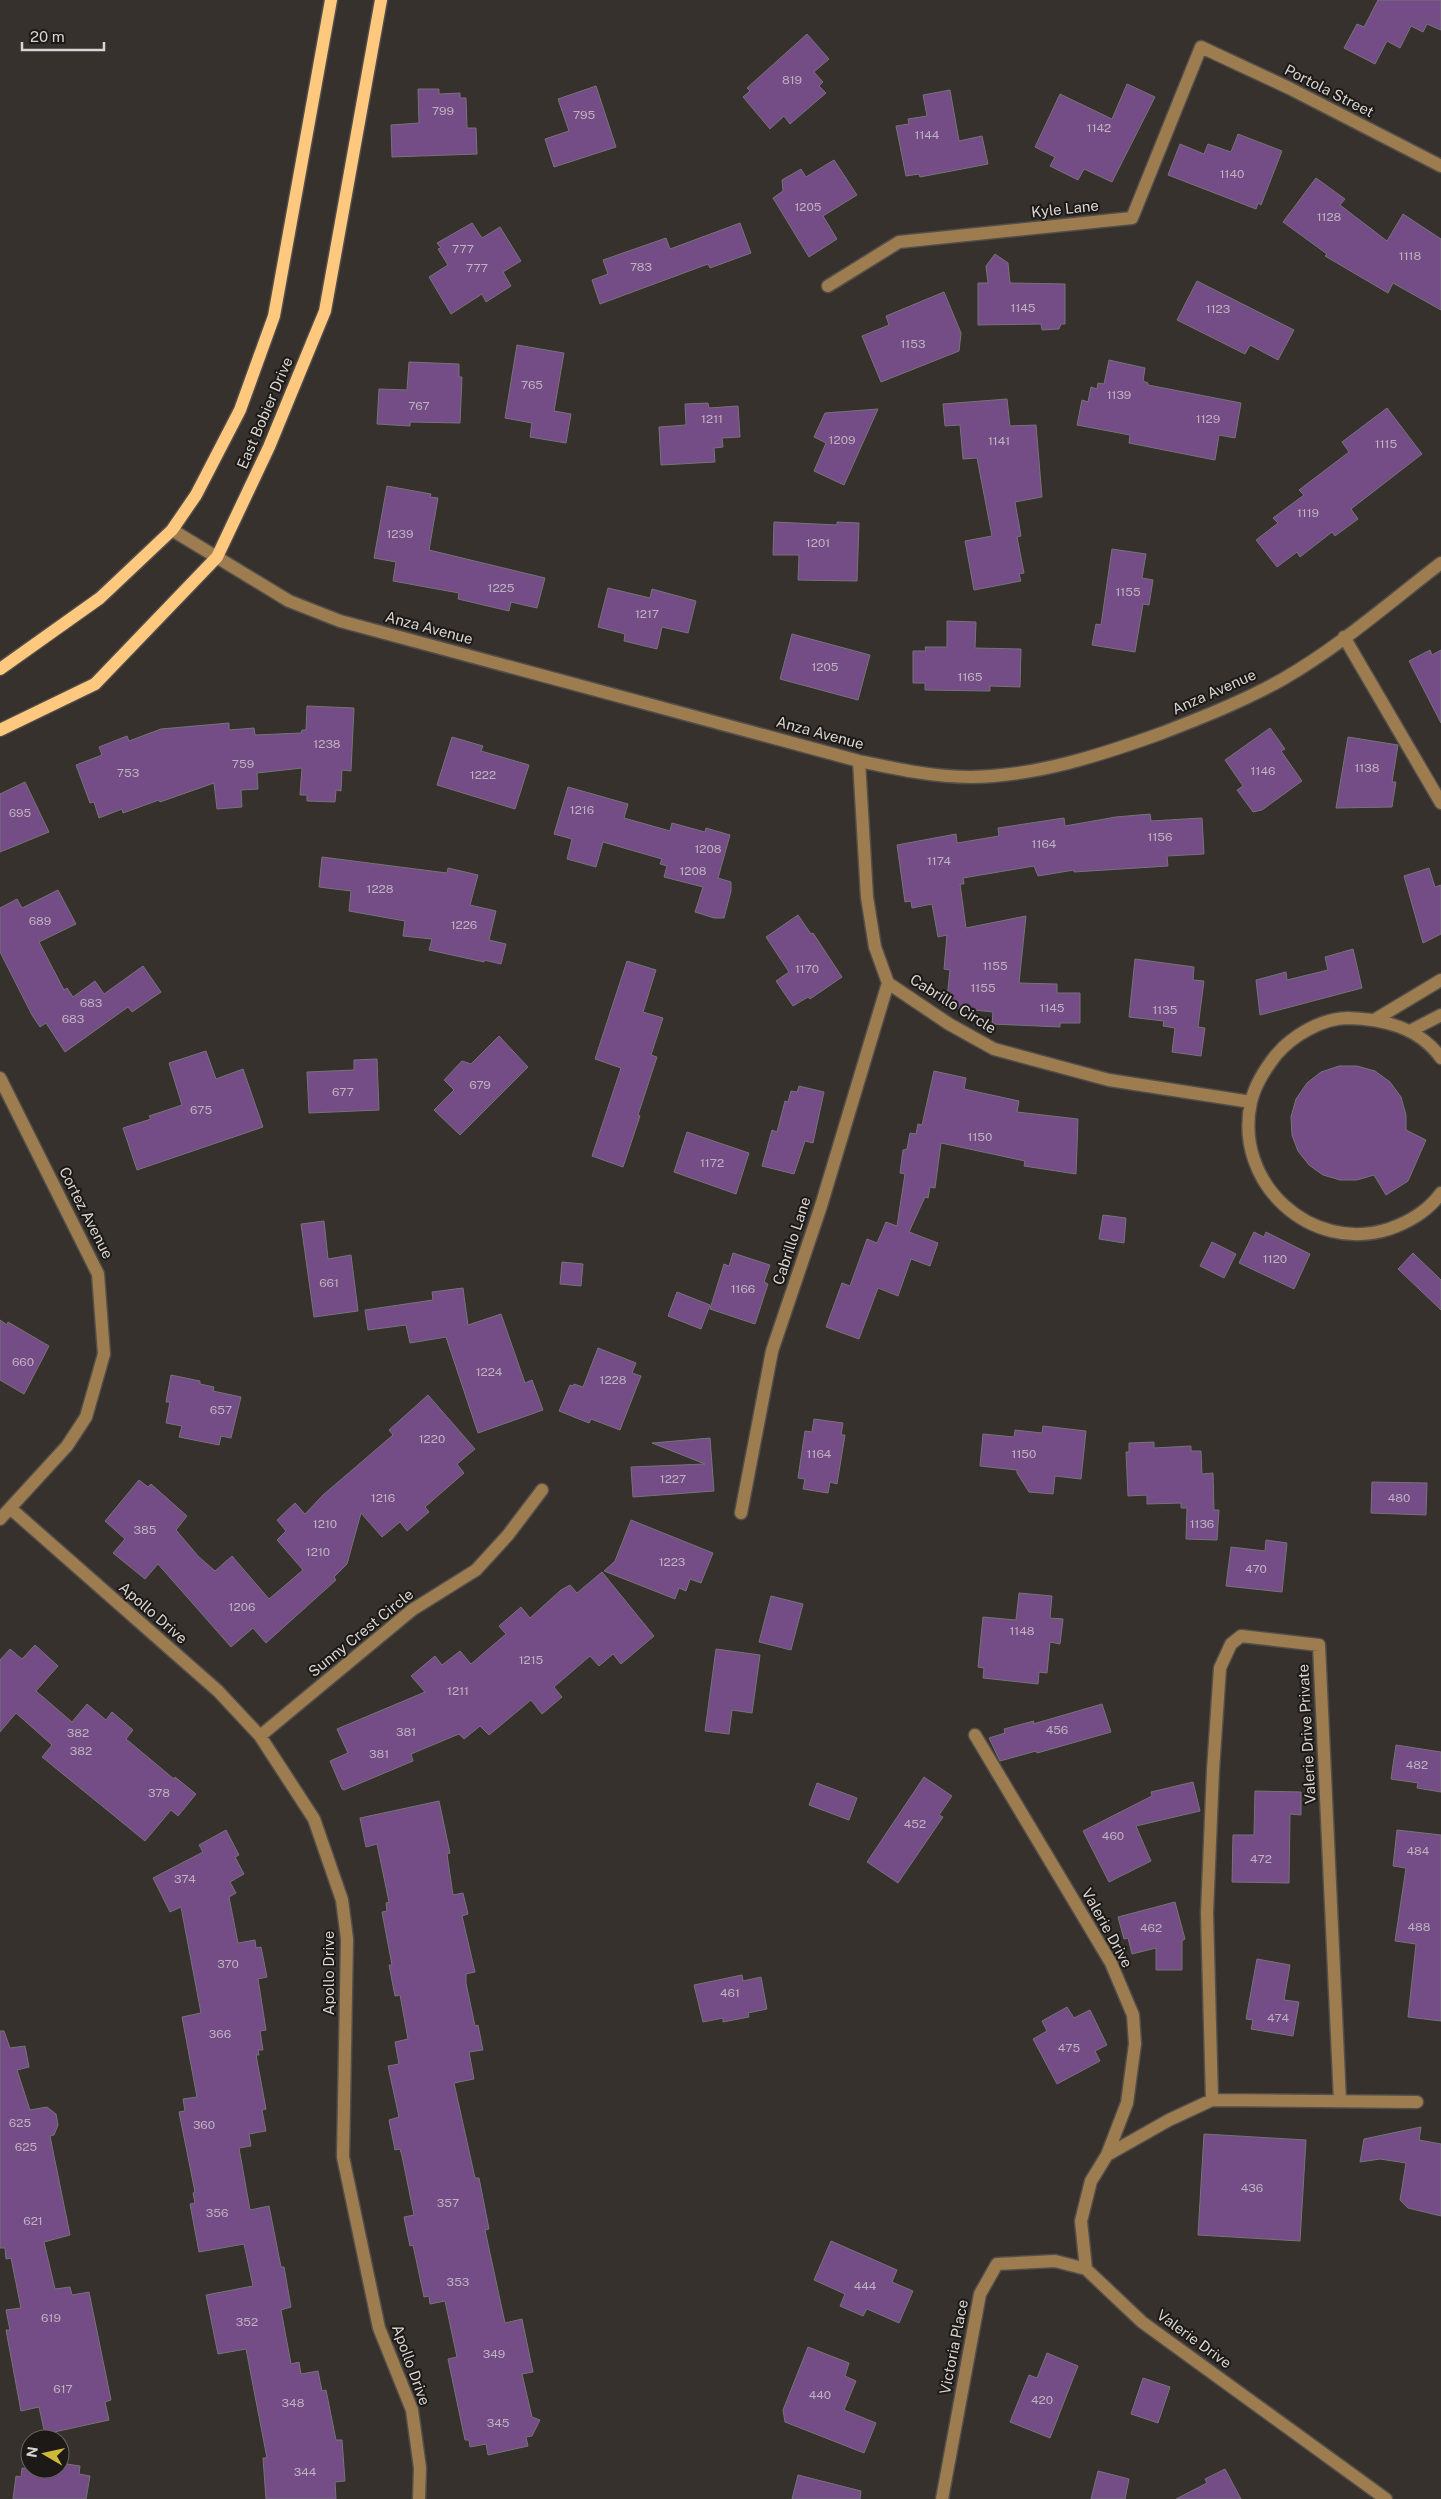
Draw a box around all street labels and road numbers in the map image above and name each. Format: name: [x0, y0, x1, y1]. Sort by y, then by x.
street label: Portola Street: [1282, 61, 1377, 120]
street label: Kyle Lane: [1030, 197, 1100, 220]
street label: East Bobier Drive: [233, 354, 296, 471]
street label: Anza Avenue: [383, 608, 475, 647]
street label: Anza Avenue: [1169, 665, 1258, 718]
street label: Anza Avenue: [774, 713, 866, 752]
street label: Cabrillo Circle: [907, 970, 999, 1037]
street label: Cortez Avenue: [56, 1164, 117, 1262]
street label: Cabrillo Lane: [769, 1195, 814, 1287]
street label: Apollo Drive: [116, 1578, 191, 1647]
street label: Sunny Crest Circle: [305, 1585, 416, 1680]
street label: Valerie Drive Private: [1294, 1664, 1319, 1804]
street label: Valerie Drive: [1079, 1885, 1136, 1970]
street label: Apollo Drive: [320, 1931, 337, 2015]
street label: Victoria Place: [936, 2298, 971, 2396]
street label: Valerie Drive: [1154, 2306, 1235, 2371]
street label: Apollo Drive: [389, 2322, 434, 2407]

